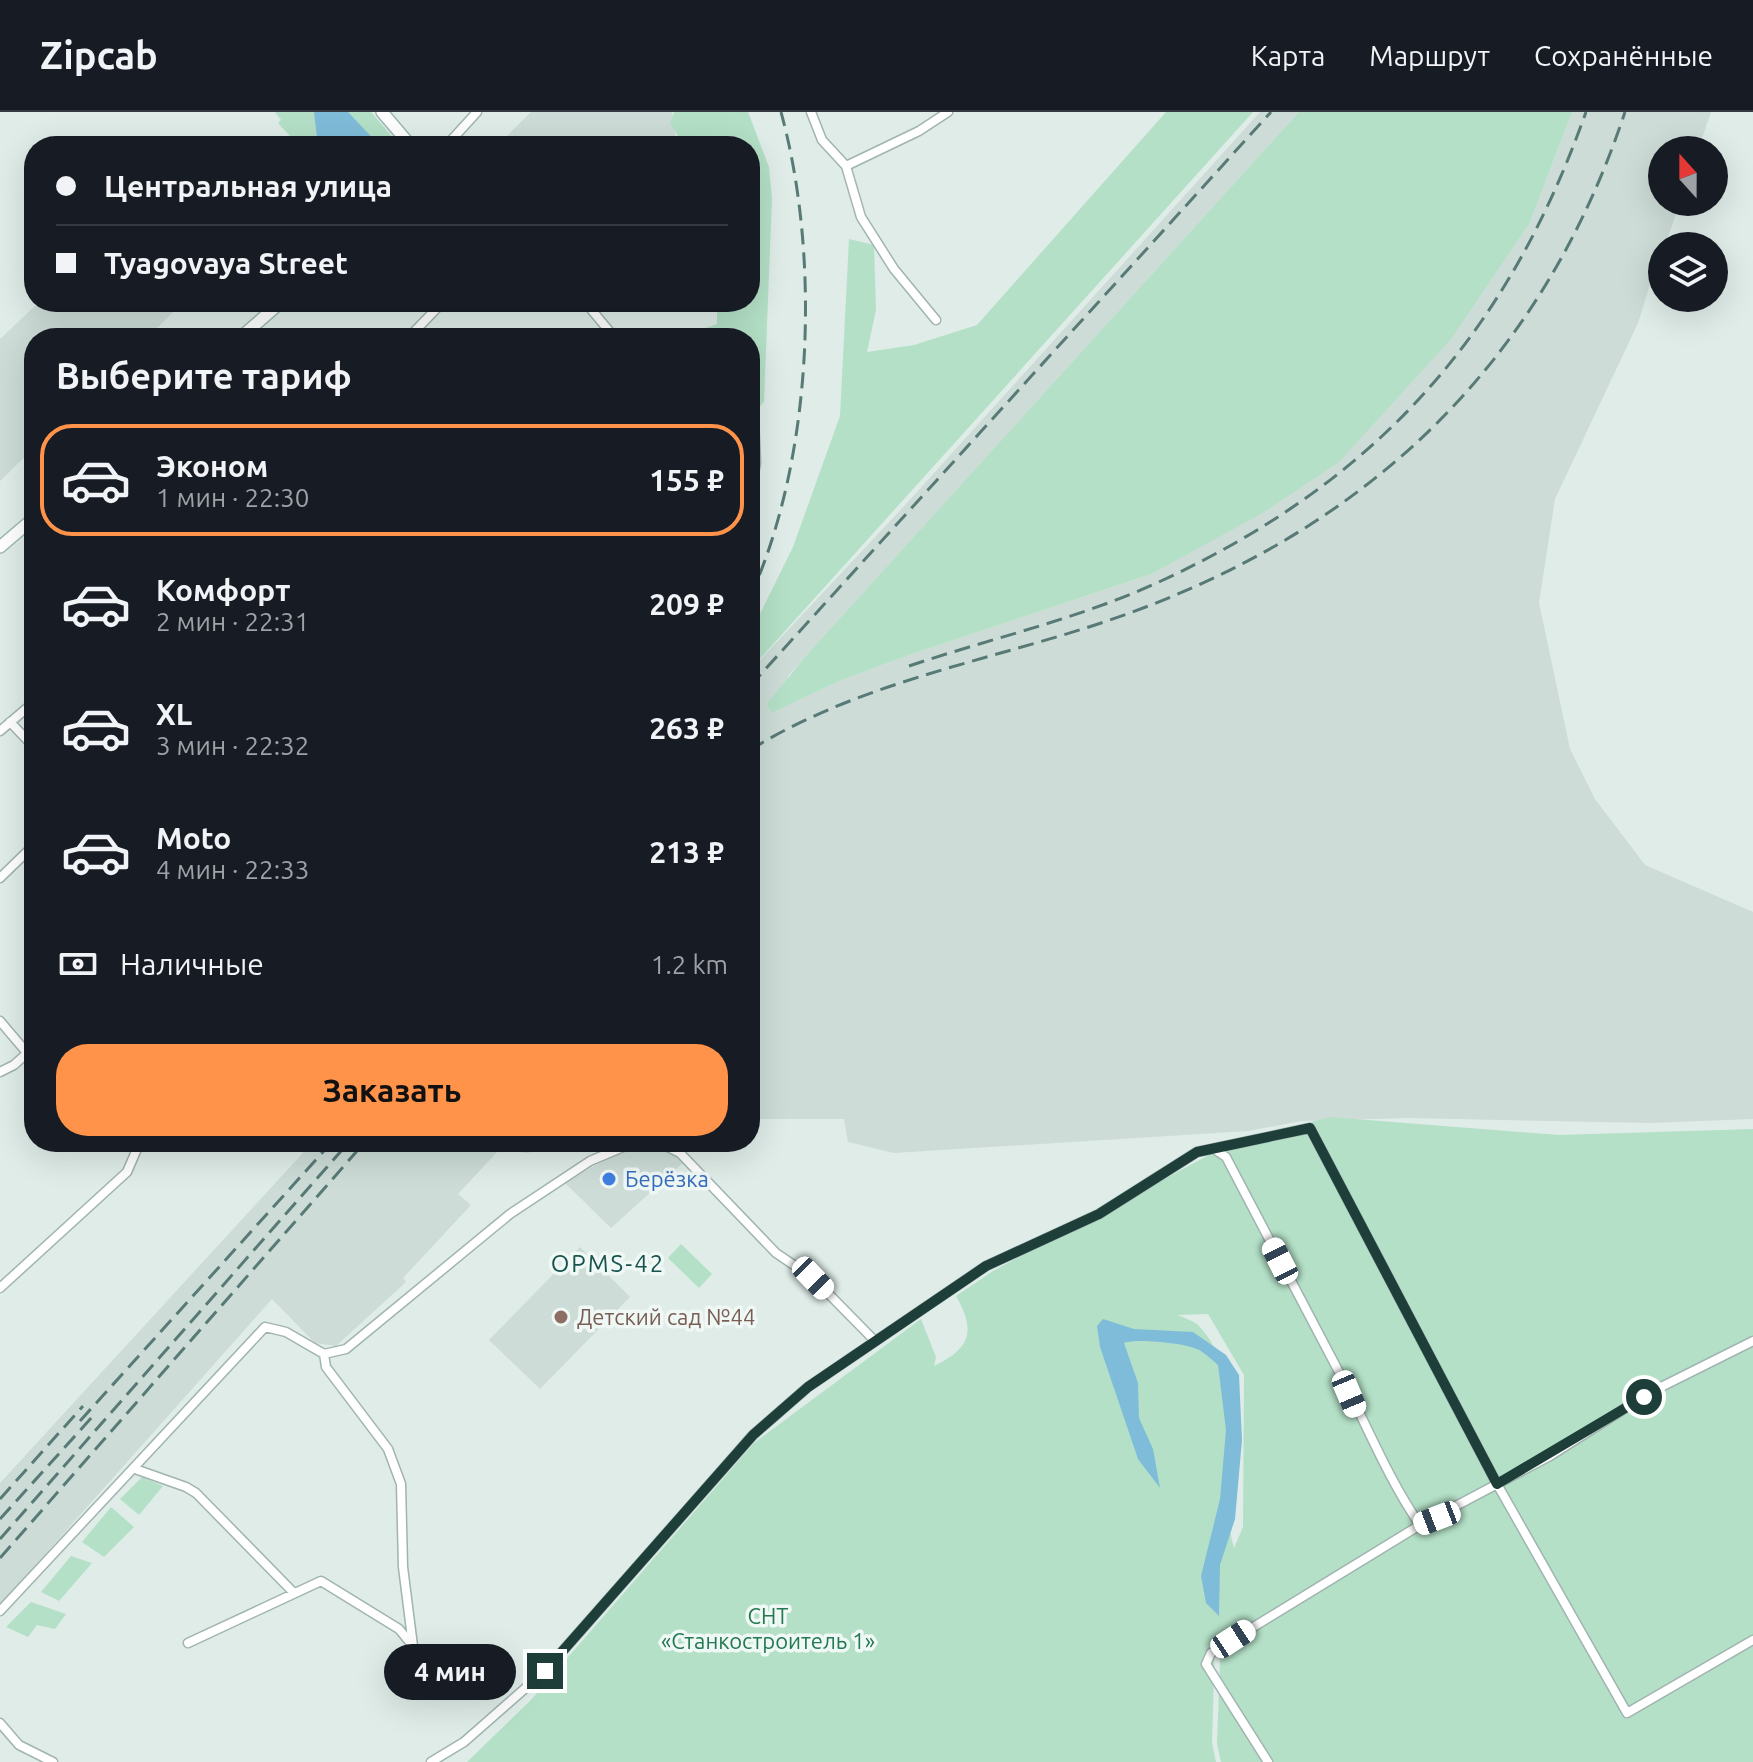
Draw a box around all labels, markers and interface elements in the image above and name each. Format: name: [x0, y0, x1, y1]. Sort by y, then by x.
text: Zipcab: [40, 34, 158, 76]
text: Карта: [1251, 40, 1325, 71]
text: Маршрут: [1369, 40, 1490, 71]
text: Сохранённые: [1534, 40, 1713, 71]
north arrow: [1648, 136, 1728, 216]
map controls: [1648, 136, 1728, 312]
text: Центральная улица: [104, 169, 392, 203]
button: layers: [1648, 232, 1728, 312]
text: Tyagovaya Street: [104, 246, 348, 280]
text: Выберите тариф: [56, 355, 352, 396]
icon: car: [60, 444, 132, 516]
text: Эконом: [156, 449, 268, 483]
text: 155 ₽: [649, 463, 724, 497]
text: 1 мин · 22:30: [156, 483, 309, 512]
icon: car: [60, 568, 132, 640]
text: Комфорт: [156, 573, 290, 607]
text: 209 ₽: [649, 587, 724, 621]
text: 2 мин · 22:31: [156, 607, 309, 636]
icon: car: [60, 692, 132, 764]
text: XL: [156, 697, 192, 731]
text: 263 ₽: [649, 711, 724, 745]
text: 3 мин · 22:32: [156, 731, 309, 760]
icon: car: [60, 816, 132, 888]
text: Moto: [156, 821, 231, 855]
text: 213 ₽: [649, 835, 724, 869]
text: 4 мин · 22:33: [156, 855, 309, 884]
icon: cash: [56, 942, 100, 986]
text: Наличные: [120, 947, 264, 981]
text: 1.2 km: [651, 950, 728, 979]
button: Заказать: [56, 1044, 728, 1136]
place label: Берёзка: [625, 1166, 709, 1191]
marker: Берёзка: [600, 1170, 618, 1188]
car: [1258, 1234, 1302, 1288]
district label: OPMS-42: [551, 1250, 665, 1277]
car: [788, 1252, 838, 1304]
place label: Детский сад №44: [577, 1304, 755, 1329]
marker: Детский сад №44: [552, 1308, 570, 1326]
car: [1329, 1367, 1369, 1421]
route start: [1626, 1379, 1662, 1415]
car: [1410, 1498, 1464, 1538]
park label: СНТ «Станкостроитель 1»: [661, 1603, 875, 1653]
car: [1206, 1616, 1260, 1662]
callout: 4 мин: [385, 1643, 517, 1699]
route end: [527, 1653, 563, 1689]
text: 4 мин: [414, 1657, 486, 1686]

